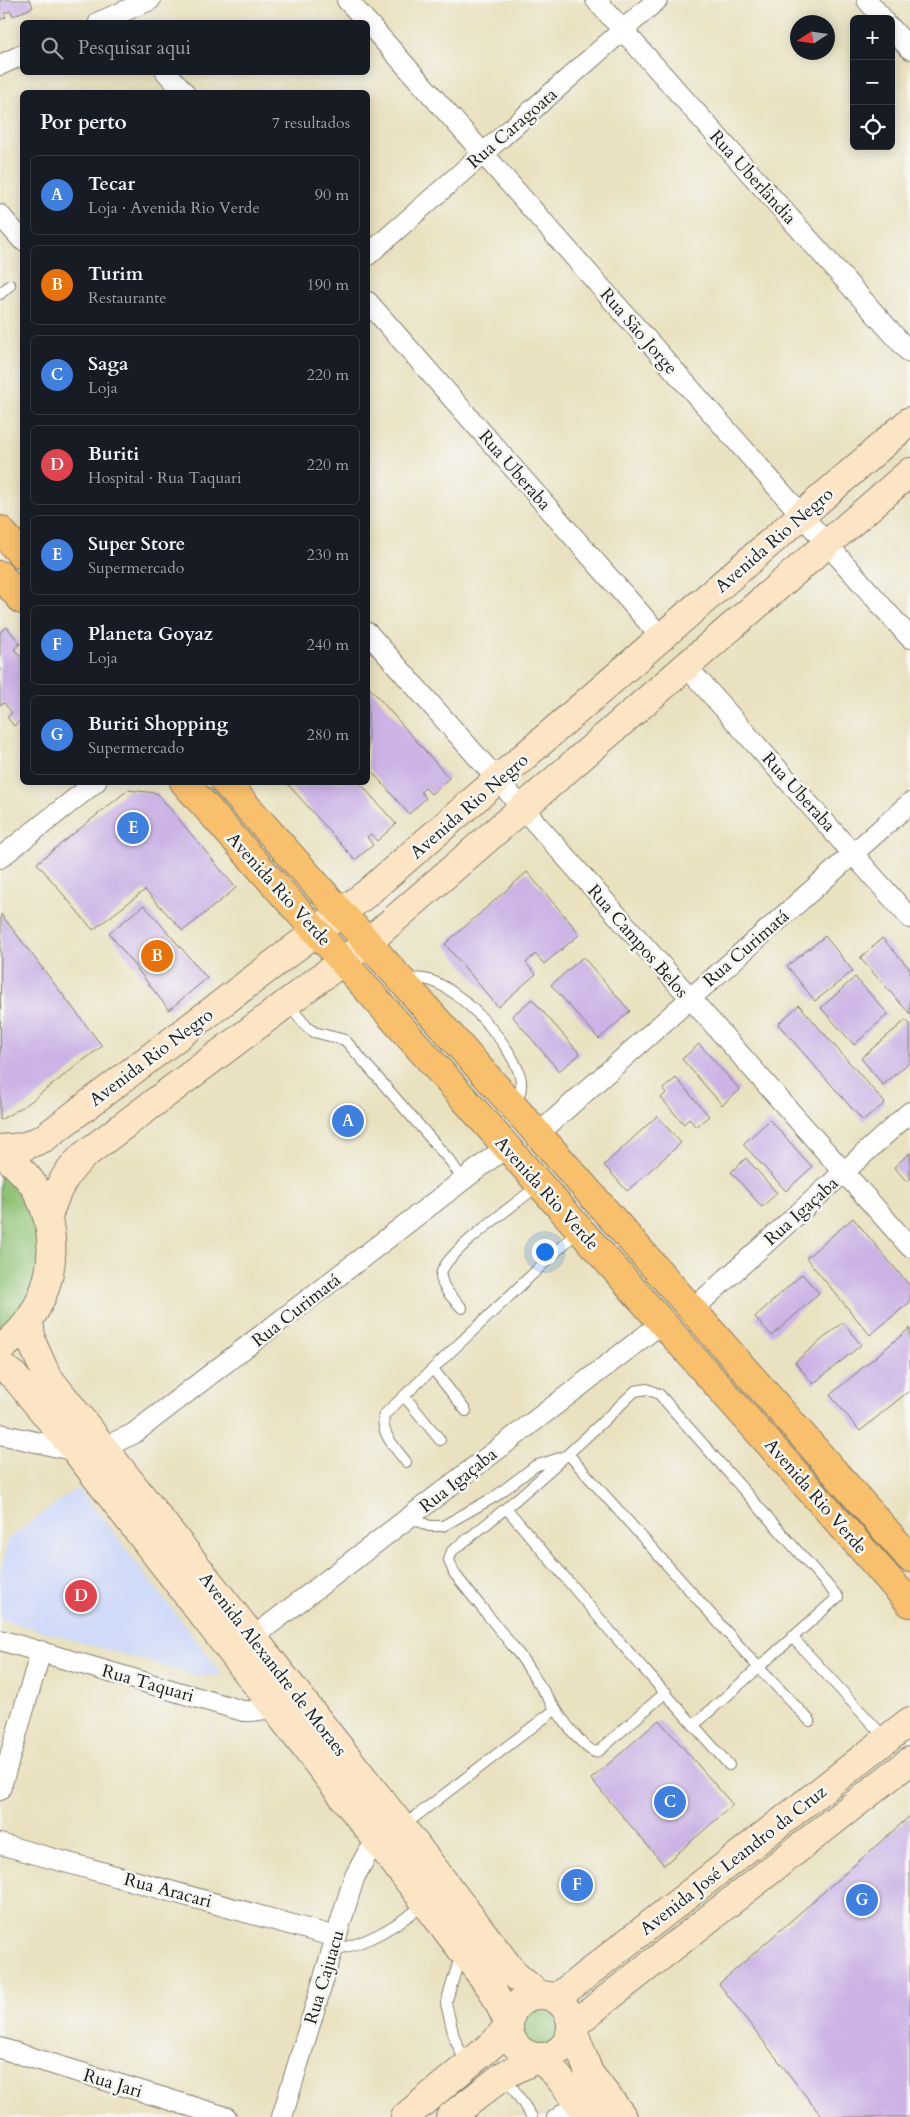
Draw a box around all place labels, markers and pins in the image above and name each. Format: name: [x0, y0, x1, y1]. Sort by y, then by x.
pin: E: [117, 809, 149, 847]
pin: B: [141, 937, 173, 975]
pin: A: [332, 1102, 364, 1140]
pin: D: [65, 1577, 97, 1615]
pin: C: [654, 1783, 686, 1821]
pin: F: [561, 1866, 593, 1904]
pin: G: [846, 1881, 878, 1919]

